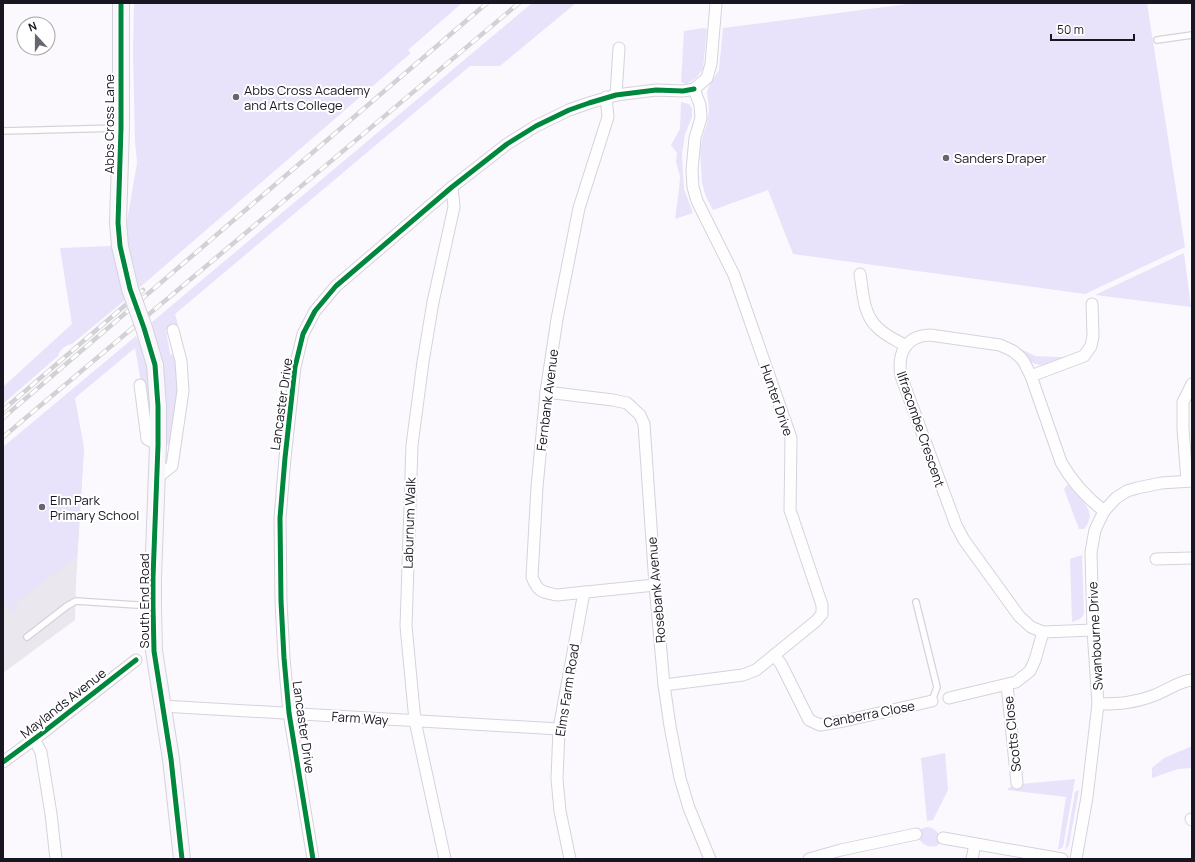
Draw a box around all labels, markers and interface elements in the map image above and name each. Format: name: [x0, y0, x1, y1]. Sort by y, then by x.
north arrow: [16, 16, 56, 56]
scale bar: [1051, 16, 1134, 42]
text: N: [26, 18, 39, 35]
text: 50 m: [1057, 21, 1084, 38]
street label: Abbs Cross Lane: [100, 74, 118, 174]
place label: Abbs Cross Academy and Arts College: [244, 81, 370, 114]
marker: Abbs Cross Academy and Arts College: [231, 92, 241, 102]
place label: Sanders Draper: [954, 149, 1047, 167]
marker: Sanders Draper: [941, 153, 951, 163]
street label: Fernbank Avenue: [532, 348, 562, 452]
street label: Lancaster Drive: [266, 356, 296, 451]
street label: Hunter Drive: [756, 362, 798, 439]
street label: Ilfracombe Crescent: [893, 369, 949, 489]
street label: Laburnum Walk: [398, 477, 420, 569]
place label: Elm Park Primary School: [50, 491, 139, 524]
marker: Elm Park Primary School: [37, 502, 47, 512]
street label: Rosebank Avenue: [642, 536, 670, 644]
street label: South End Road: [135, 553, 153, 649]
street label: Swanbourne Drive: [1083, 581, 1107, 691]
street label: Elms Farm Road: [551, 642, 583, 738]
street label: Maylands Avenue: [16, 664, 110, 742]
street label: Lancaster Drive: [289, 680, 319, 775]
street label: Scotts Close: [999, 695, 1025, 773]
street label: Canberra Close: [822, 696, 917, 732]
street label: Farm Way: [331, 707, 389, 729]

